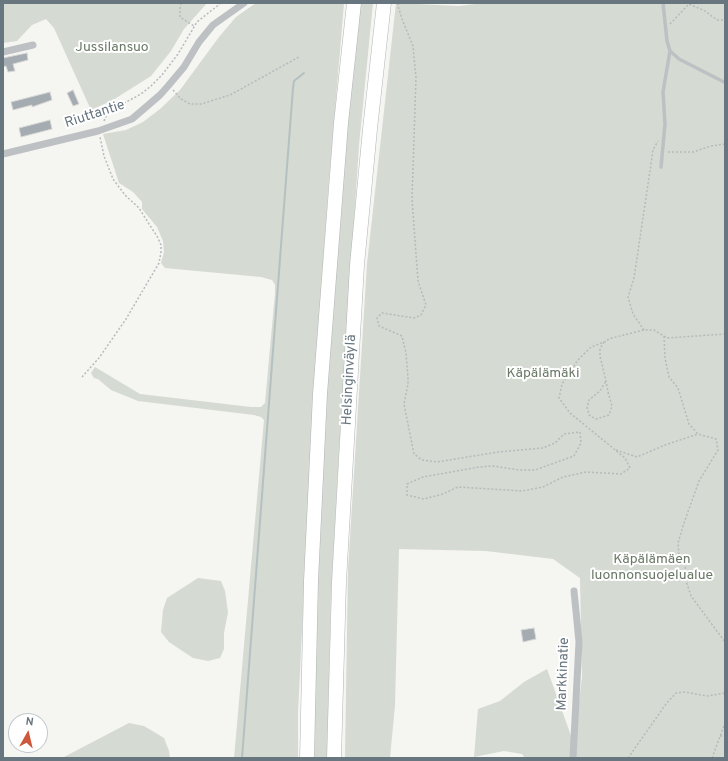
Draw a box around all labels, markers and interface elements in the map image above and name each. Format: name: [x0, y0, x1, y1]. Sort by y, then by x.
park label: Jussilansuo: [75, 40, 149, 56]
street label: Riuttantie: [63, 97, 127, 133]
street label: Helsinginväylä: [339, 334, 361, 426]
park label: Käpälämäki: [507, 366, 579, 382]
park label: Käpälämäen luonnonsuojelualue: [591, 552, 713, 584]
street label: Markkinatie: [554, 637, 574, 711]
north arrow: [8, 713, 48, 753]
text: N: [25, 715, 34, 730]

